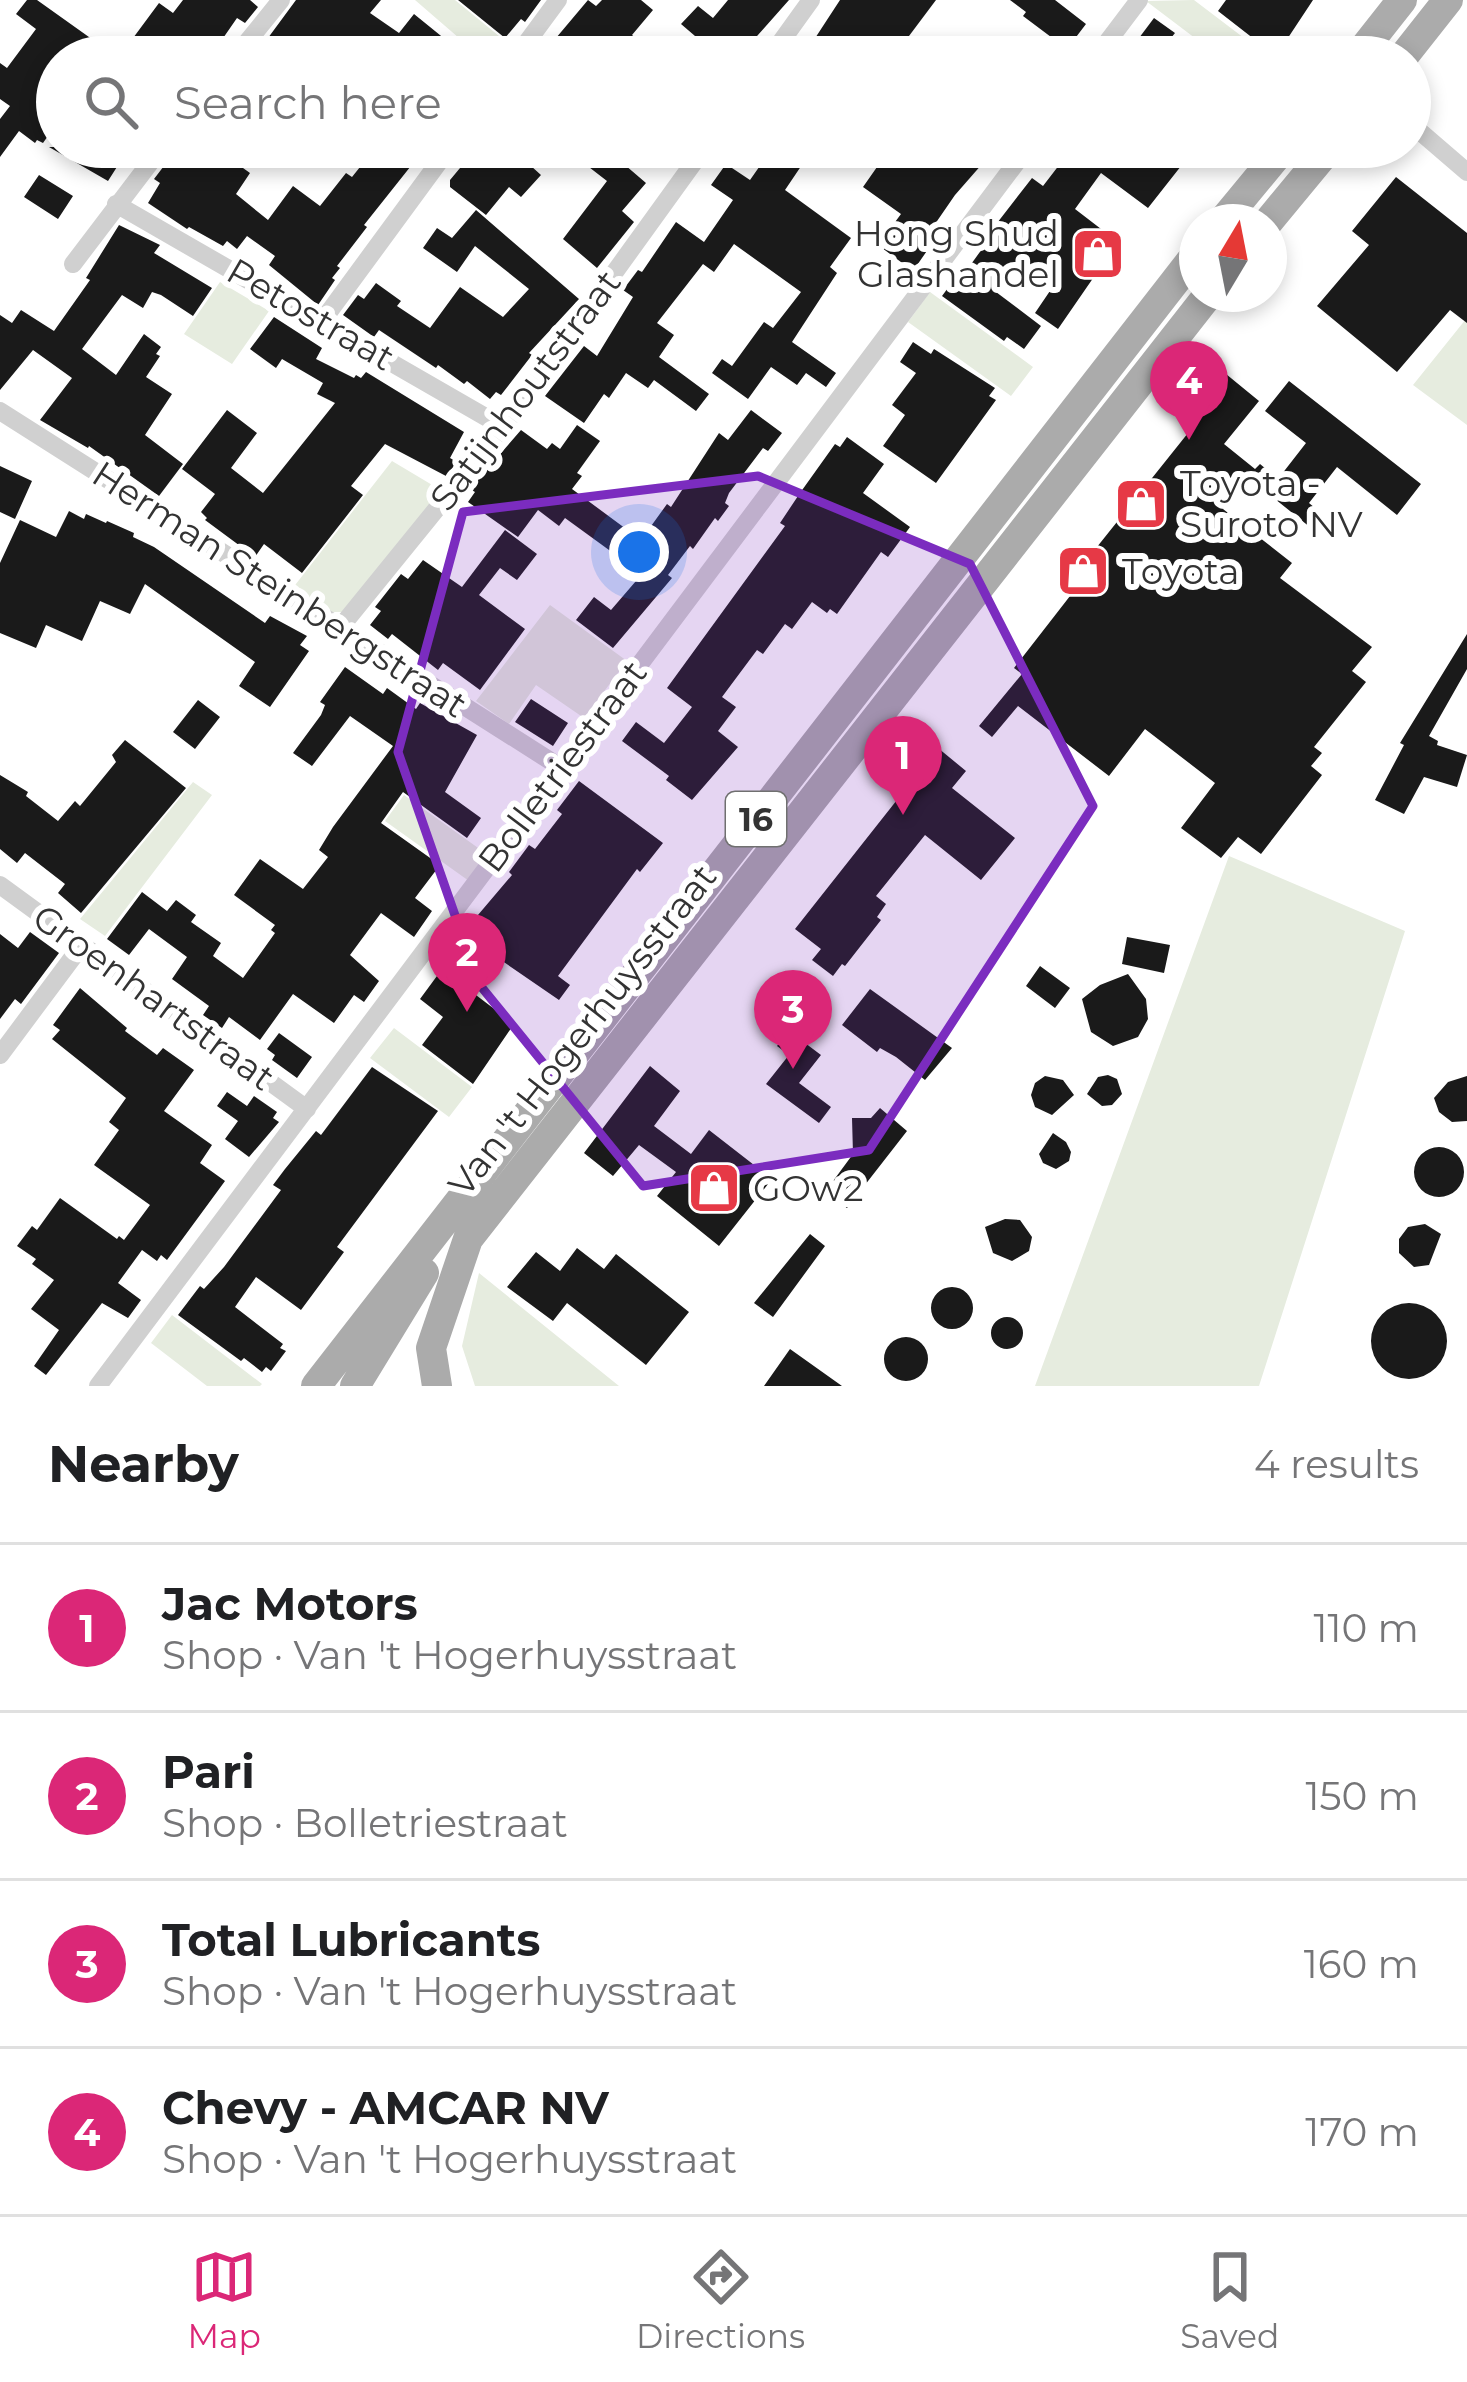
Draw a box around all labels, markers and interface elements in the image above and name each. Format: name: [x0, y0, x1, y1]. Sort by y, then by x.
search box: [36, 36, 1431, 168]
icon: search: [78, 69, 144, 135]
text: Search here: [174, 75, 442, 130]
north arrow: [1179, 204, 1287, 312]
place label: Hong Shud Glashandel: [854, 211, 1059, 296]
shop icon: Hong Shud Glashandel: [1070, 226, 1126, 282]
street label: Petostraat: [220, 248, 402, 380]
street label: Satijnhoutstraat: [420, 261, 630, 519]
pin: 4: [1150, 341, 1228, 440]
street label: Herman Steinbergstraat: [85, 451, 475, 727]
place label: Toyota - Suroto NV: [1180, 461, 1364, 546]
shop icon: Toyota - Suroto NV: [1113, 476, 1169, 532]
your location: [609, 522, 669, 582]
shop icon: Toyota: [1055, 543, 1111, 599]
place label: Toyota: [1122, 549, 1239, 593]
street label: Bolletriestraat: [468, 652, 656, 880]
pin: 1: [864, 716, 942, 815]
road number: 16: [726, 792, 786, 846]
street label: Van 't Hogerhuysstraat: [439, 855, 725, 1205]
street label: Groenhartstraat: [25, 895, 283, 1099]
pin: 2: [428, 913, 506, 1012]
pin: 3: [754, 970, 832, 1069]
shop icon: GOw2: [686, 1160, 742, 1216]
place label: GOw2: [753, 1166, 863, 1210]
text: Nearby: [48, 1433, 239, 1495]
text: 4 results: [1254, 1440, 1419, 1488]
text: Jac Motors: [162, 1576, 418, 1631]
text: 1: [79, 1604, 95, 1652]
text: 110 m: [1313, 1604, 1419, 1652]
text: Shop · Van 't Hogerhuysstraat: [162, 1631, 737, 1679]
text: Pari: [162, 1744, 255, 1799]
text: 2: [75, 1772, 99, 1820]
text: 150 m: [1305, 1772, 1419, 1820]
text: Shop · Bolletriestraat: [162, 1799, 568, 1847]
text: Total Lubricants: [162, 1912, 540, 1967]
text: 3: [75, 1940, 99, 1988]
text: 160 m: [1304, 1940, 1419, 1988]
text: Shop · Van 't Hogerhuysstraat: [162, 1967, 737, 2015]
text: Chevy - AMCAR NV: [162, 2080, 609, 2135]
text: 4: [74, 2108, 100, 2156]
text: 170 m: [1305, 2108, 1419, 2156]
text: Shop · Van 't Hogerhuysstraat: [162, 2135, 737, 2183]
tab: Map: [188, 2244, 261, 2356]
tab: Directions: [636, 2244, 805, 2356]
tab: Saved: [1180, 2244, 1279, 2356]

